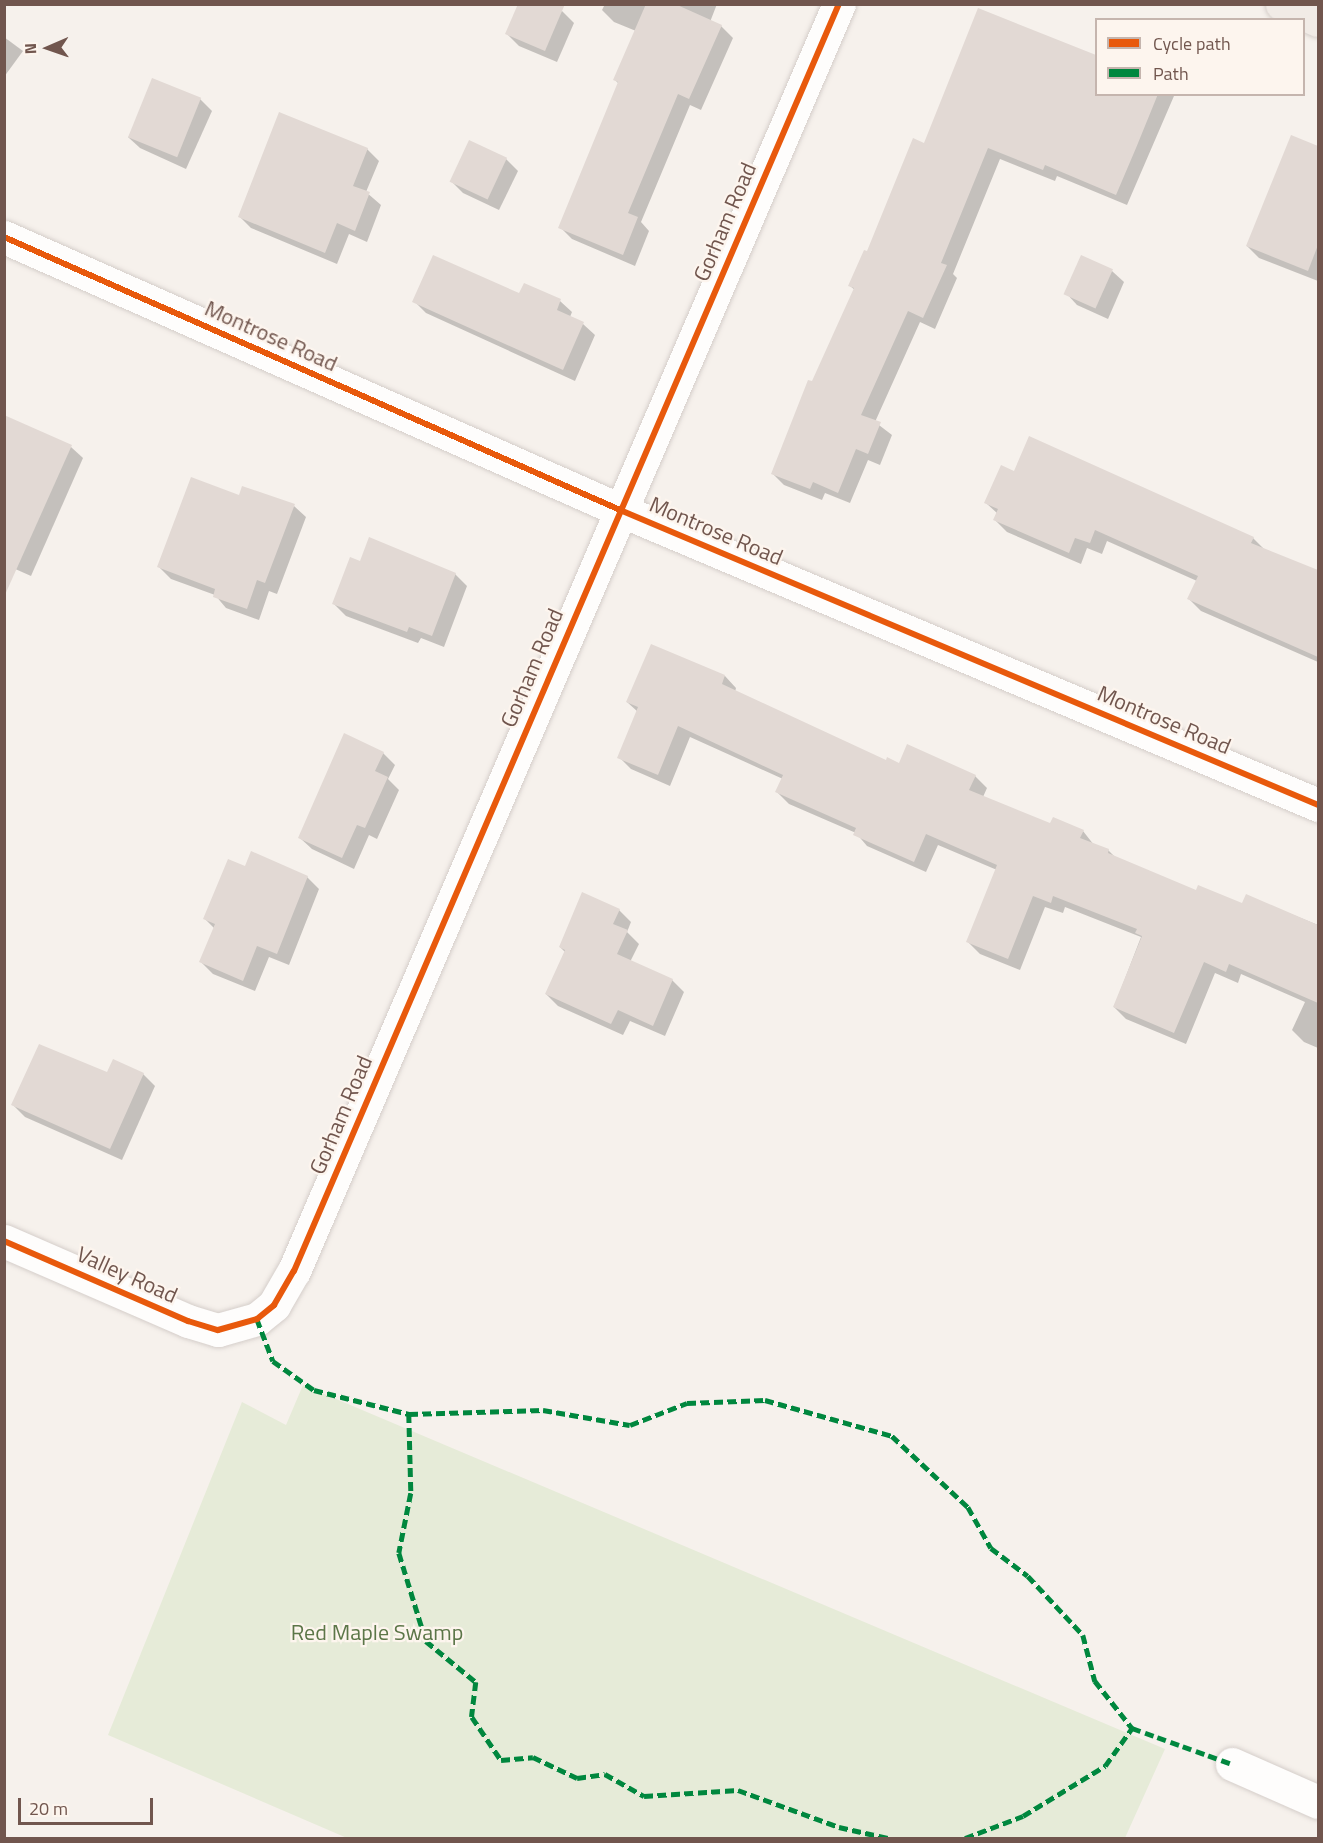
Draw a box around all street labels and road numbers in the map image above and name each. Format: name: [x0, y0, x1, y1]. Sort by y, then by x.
street label: Gorham Road: [688, 159, 762, 285]
street label: Montrose Road: [201, 295, 341, 377]
street label: Montrose Road: [645, 491, 787, 571]
street label: Gorham Road: [495, 605, 569, 731]
street label: Montrose Road: [1093, 680, 1235, 760]
street label: Gorham Road: [304, 1052, 378, 1178]
street label: Valley Road: [73, 1241, 181, 1309]

